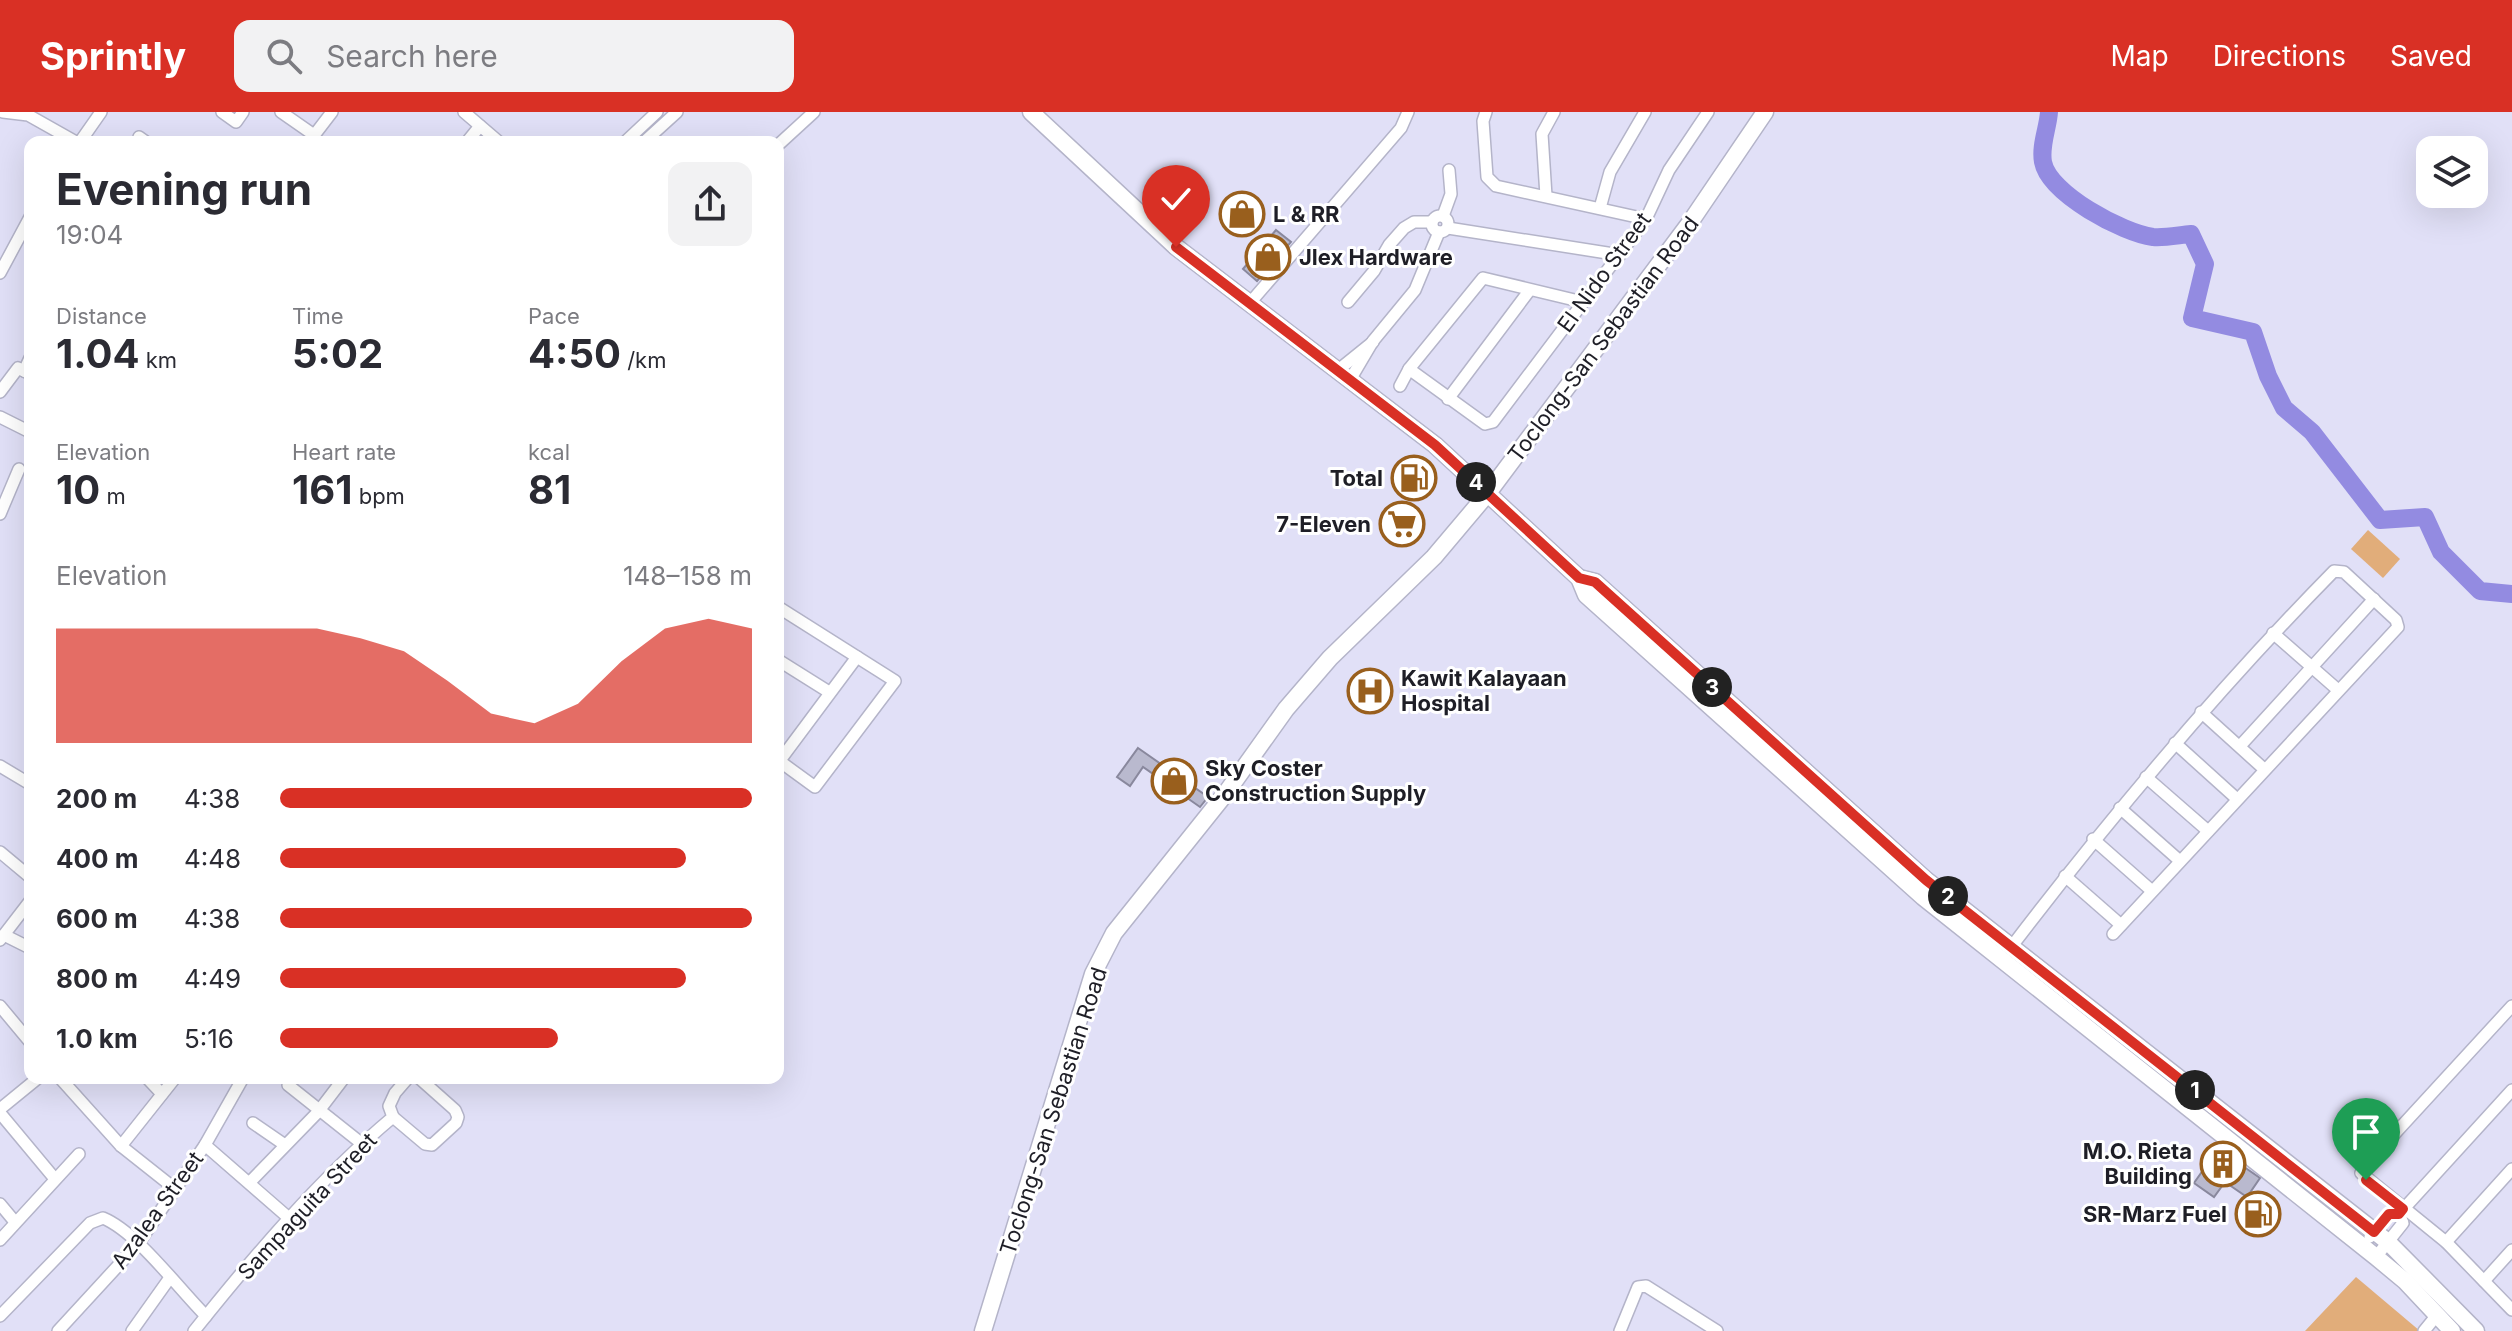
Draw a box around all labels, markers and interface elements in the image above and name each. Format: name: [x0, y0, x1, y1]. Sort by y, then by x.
search box: [234, 20, 794, 92]
text: Sprintly: [40, 33, 186, 79]
icon: search: [262, 34, 306, 78]
text: Search here: [326, 38, 498, 74]
text: Map: [2110, 39, 2169, 73]
text: Directions: [2213, 39, 2346, 73]
text: Saved: [2390, 39, 2472, 73]
map controls: [2416, 136, 2488, 208]
button: layers: [2416, 136, 2488, 208]
text: Evening run: [56, 162, 312, 216]
button: share: [668, 162, 752, 246]
pin: [1142, 165, 1210, 247]
icon: check: [1154, 177, 1198, 221]
shop icon: L & RR: [1218, 190, 1266, 238]
place label: L & RR: [1273, 201, 1340, 227]
street label: El Nido Street: [1552, 207, 1656, 337]
street label: Toclong-San Sebastian Road: [1502, 211, 1704, 467]
text: 19:04: [56, 219, 123, 250]
shop icon: Jlex Hardware: [1244, 233, 1292, 281]
place label: Jlex Hardware: [1299, 244, 1453, 270]
text: Distance: [56, 303, 147, 329]
text: Time: [292, 303, 344, 329]
text: Pace: [528, 303, 580, 329]
text: 1.04: [56, 329, 139, 378]
text: 5:02: [292, 329, 383, 378]
text: 4:50: [528, 329, 621, 378]
text: km: [139, 347, 177, 373]
text: /km: [621, 347, 666, 373]
text: Elevation: [56, 439, 150, 465]
text: Heart rate: [292, 439, 396, 465]
text: kcal: [528, 439, 570, 465]
fuel station icon: Total: [1390, 454, 1438, 502]
pin: 4: [1456, 462, 1496, 502]
text: 10: [56, 465, 100, 514]
text: 161: [292, 465, 352, 514]
text: 81: [528, 465, 571, 514]
place label: Total: [1330, 465, 1383, 491]
text: 4: [1469, 469, 1483, 495]
text: m: [100, 483, 126, 509]
text: bpm: [352, 483, 405, 509]
supermarket icon: 7-Eleven: [1378, 500, 1426, 548]
place label: 7-Eleven: [1276, 511, 1371, 537]
text: Elevation: [56, 560, 167, 591]
text: 148–158 m: [623, 560, 752, 591]
place label: Kawit Kalayaan Hospital: [1401, 665, 1567, 716]
hospital icon: Kawit Kalayaan Hospital: [1346, 667, 1394, 715]
pin: 3: [1692, 667, 1732, 707]
text: 3: [1705, 674, 1719, 700]
place label: Sky Coster Construction Supply: [1205, 755, 1426, 806]
shop icon: Sky Coster Construction Supply: [1150, 757, 1198, 805]
text: 200 m: [56, 783, 137, 814]
text: 4:38: [184, 783, 240, 814]
text: 400 m: [56, 843, 139, 874]
text: 4:48: [184, 843, 241, 874]
pin: 2: [1928, 876, 1968, 916]
text: 2: [1941, 883, 1955, 909]
text: 600 m: [56, 903, 138, 934]
text: 4:38: [184, 903, 240, 934]
text: 800 m: [56, 963, 138, 994]
text: 4:49: [184, 963, 241, 994]
street label: Toclong-San Sebastian Road: [994, 964, 1112, 1258]
text: 1.0 km: [56, 1023, 138, 1054]
text: 5:16: [184, 1023, 234, 1054]
pin: 1: [2175, 1070, 2215, 1110]
text: 1: [2190, 1077, 2200, 1103]
pin: [2332, 1098, 2400, 1180]
icon: arrive: [2344, 1110, 2388, 1154]
street label: Sampaguita Street: [232, 1127, 382, 1285]
place label: M.O. Rieta Building: [2083, 1138, 2192, 1189]
building icon: M.O. Rieta Building: [2199, 1140, 2247, 1188]
street label: Azalea Street: [106, 1146, 208, 1274]
fuel station icon: SR-Marz Fuel: [2234, 1190, 2282, 1238]
place label: SR-Marz Fuel: [2083, 1201, 2227, 1227]

